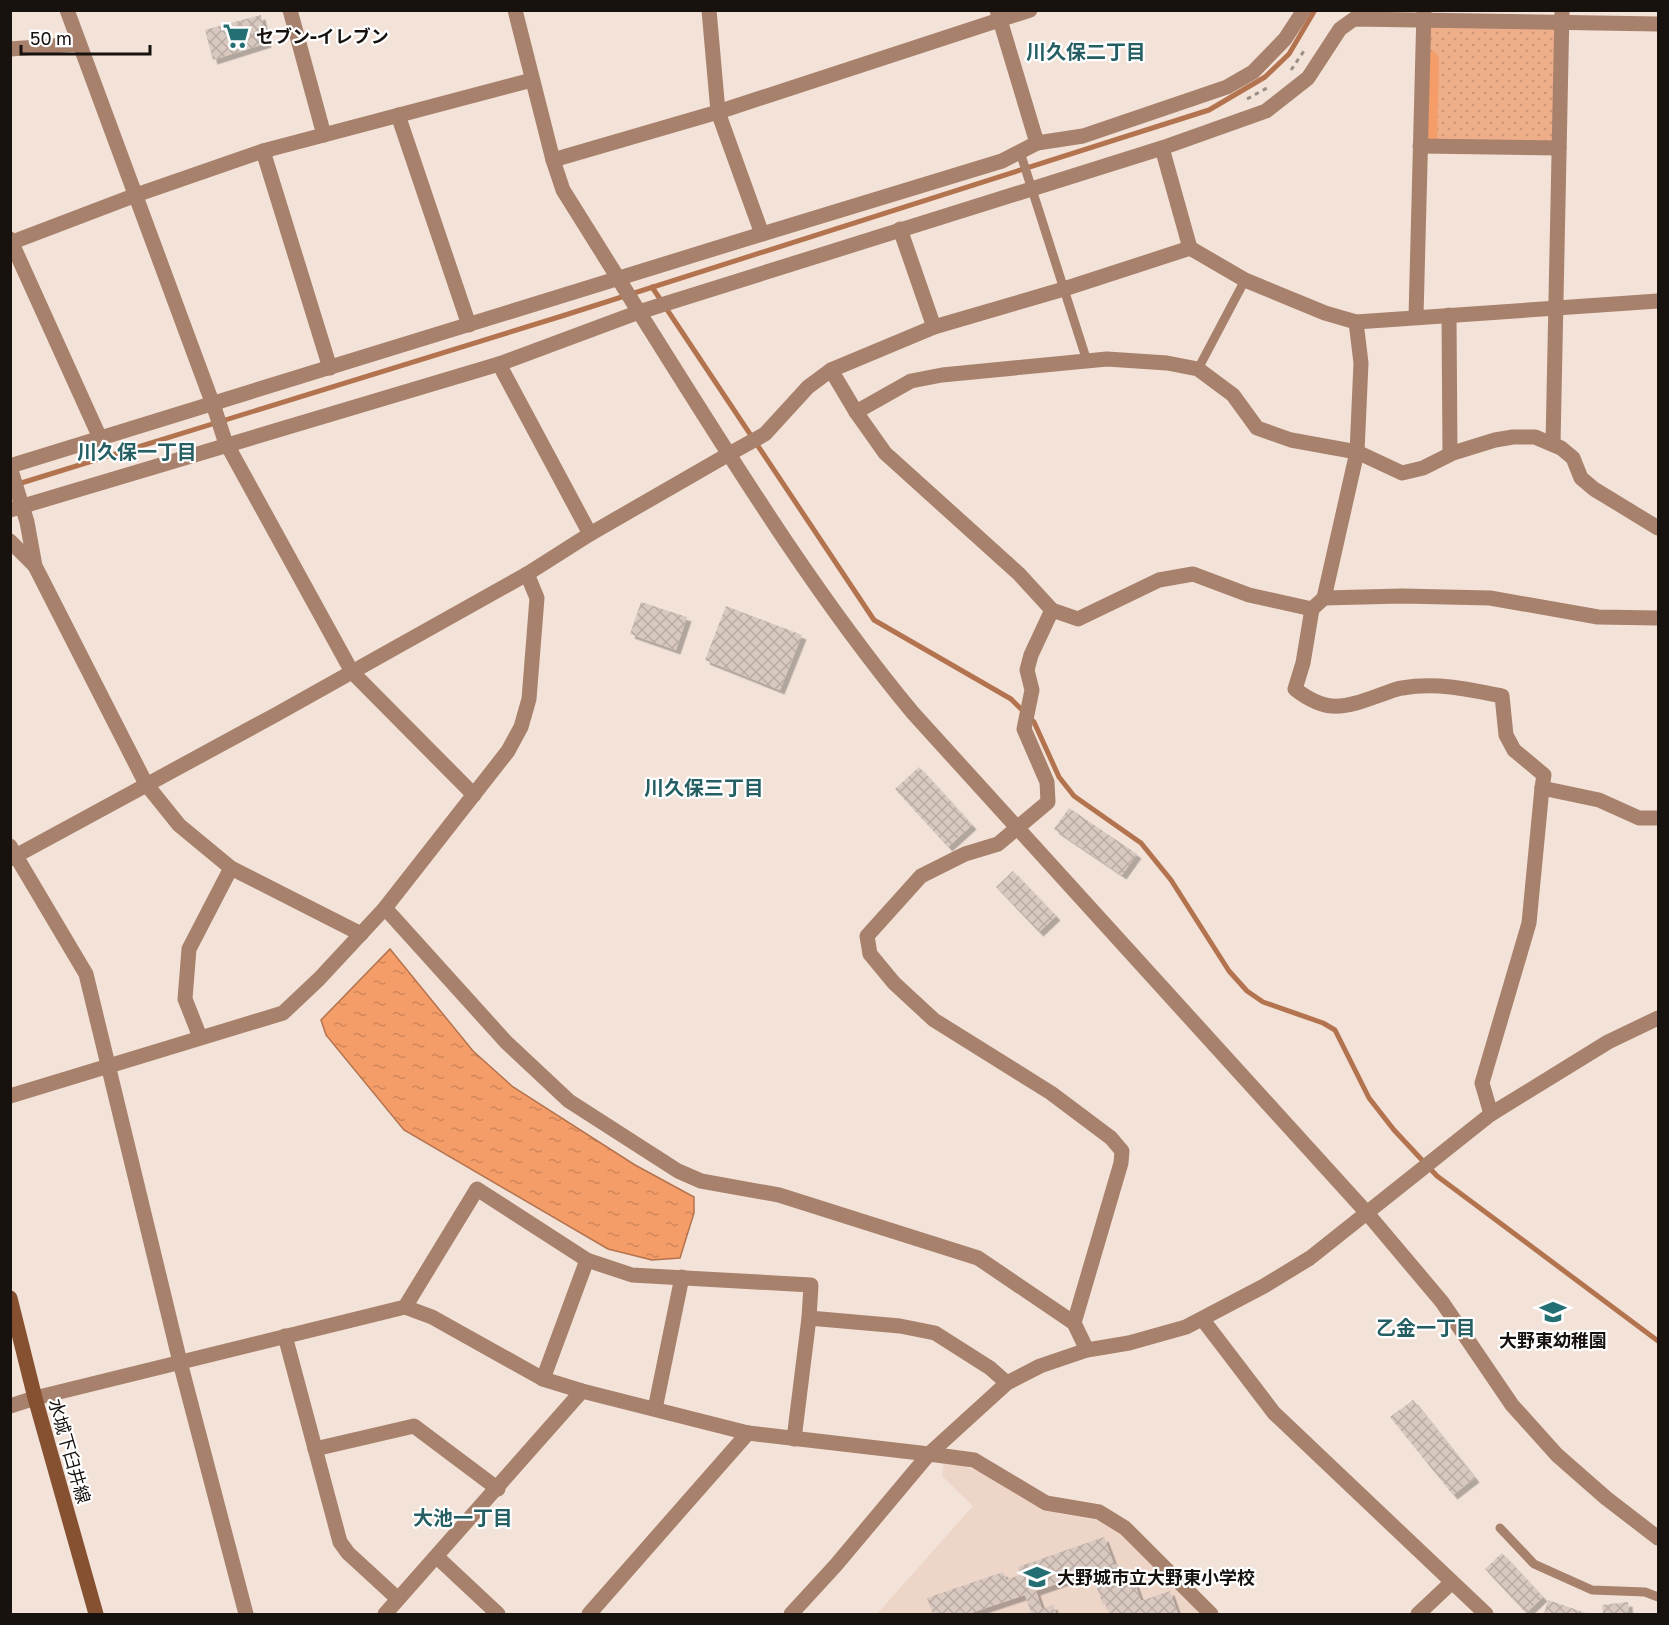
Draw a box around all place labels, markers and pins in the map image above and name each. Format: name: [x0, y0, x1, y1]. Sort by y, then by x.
supermarket icon: セブン-イレブン: [221, 21, 251, 51]
place label: セブン-イレブン: [256, 25, 389, 47]
school or university icon: 大野東幼稚園: [1538, 1297, 1568, 1327]
place label: 大野東幼稚園: [1499, 1329, 1607, 1351]
school or university icon: 大野城市立大野東小学校: [1022, 1562, 1052, 1592]
place label: 大野城市立大野東小学校: [1057, 1566, 1255, 1588]

